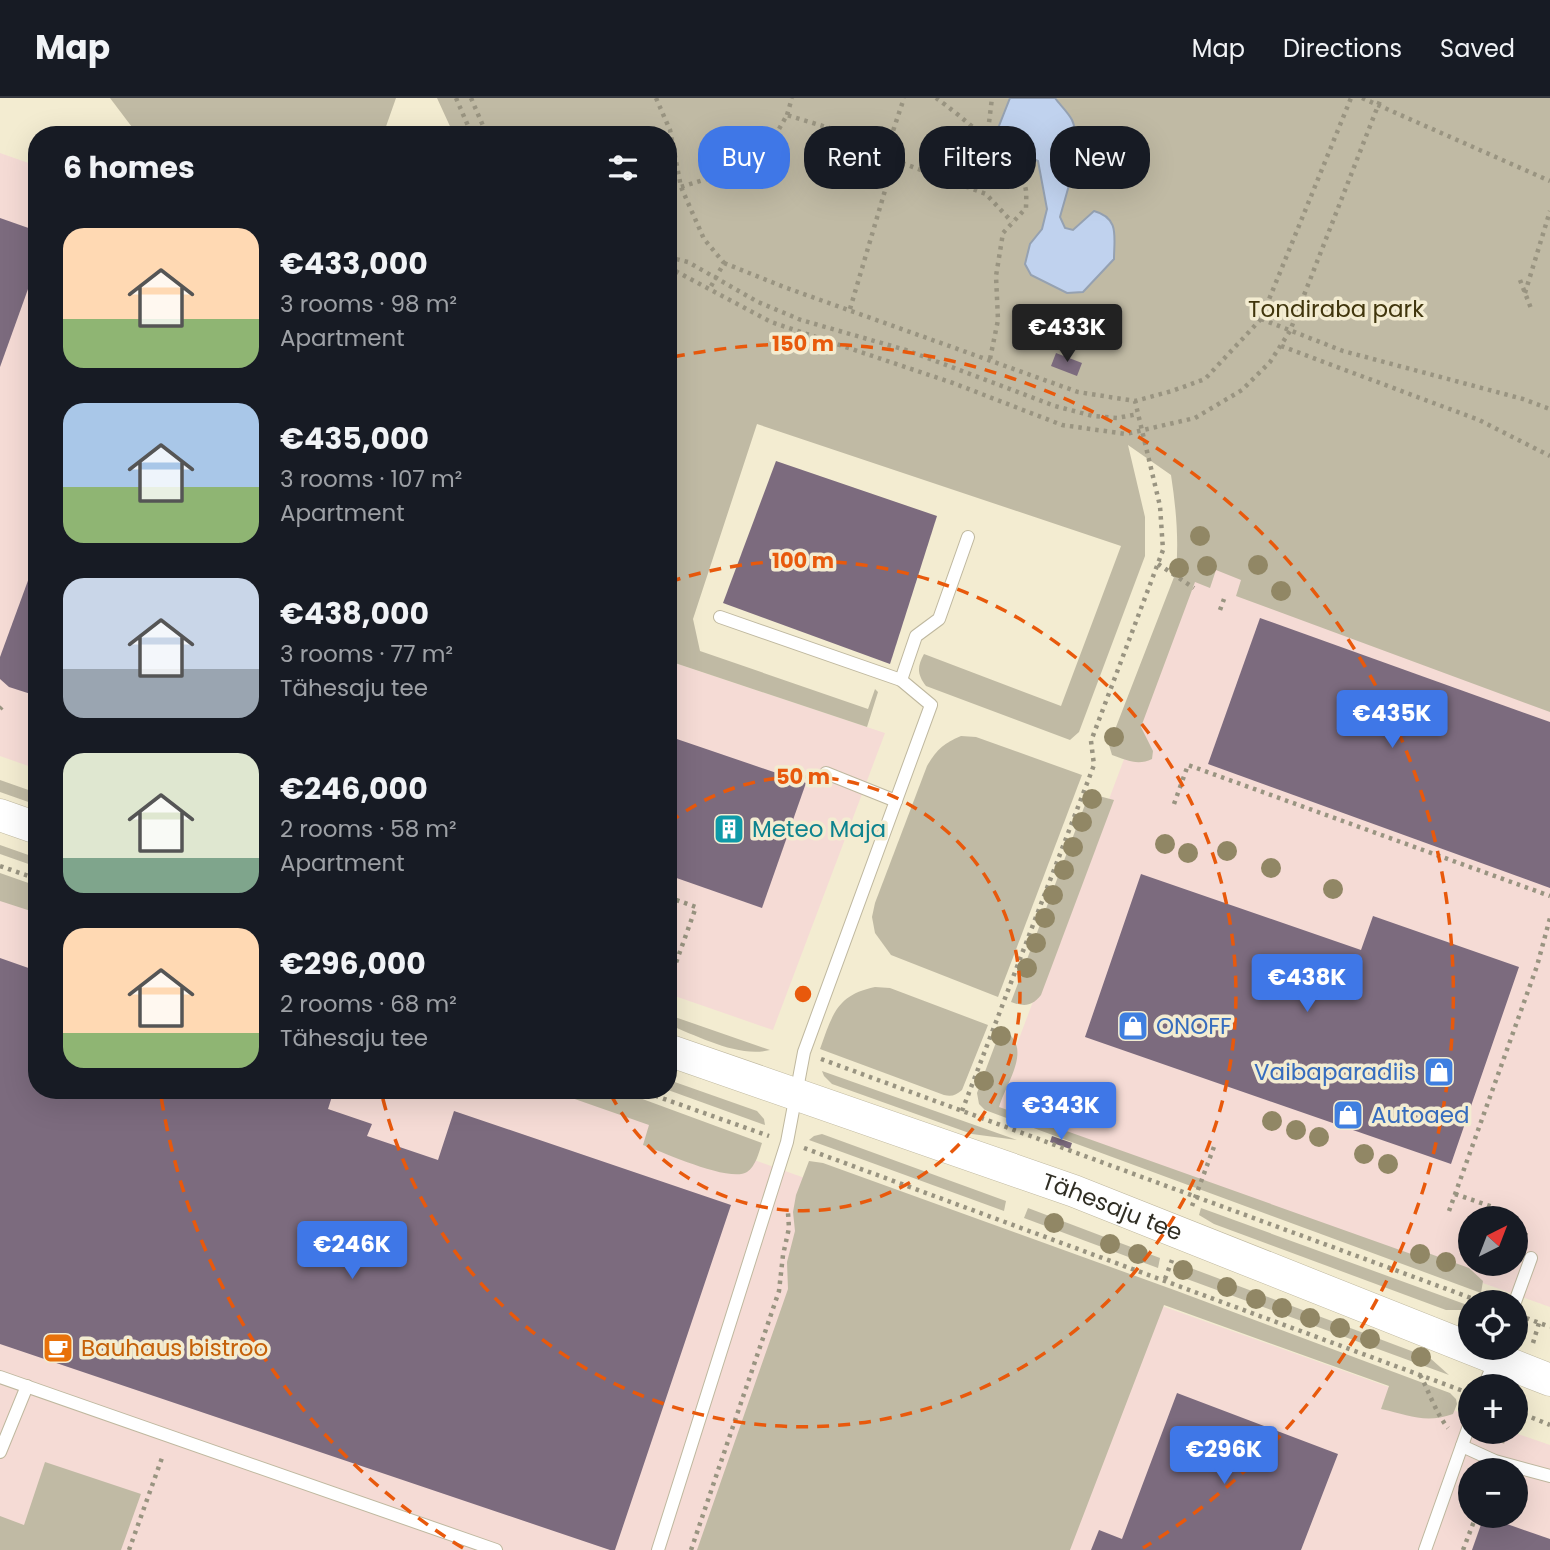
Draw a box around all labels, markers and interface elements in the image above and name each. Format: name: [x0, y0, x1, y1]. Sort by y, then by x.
text: Map: [35, 24, 110, 71]
text: Map: [1192, 32, 1245, 65]
text: Directions: [1283, 32, 1402, 65]
text: Saved: [1440, 32, 1515, 65]
chip: Buy: [698, 126, 790, 189]
chip: Rent: [804, 126, 905, 189]
chip: Filters: [919, 126, 1036, 189]
chip: New: [1050, 126, 1150, 189]
text: 6 homes: [63, 146, 195, 189]
icon: filters: [604, 149, 642, 187]
text: €433,000: [280, 242, 428, 285]
icon: home: [119, 256, 203, 340]
text: 3 rooms · 98 m²: [280, 288, 457, 320]
park label: Tondiraba park: [1248, 293, 1424, 325]
pin: €433K: [1018, 304, 1116, 364]
text: €433K: [1028, 311, 1106, 343]
text: Apartment: [280, 322, 405, 354]
text: 150 m: [772, 329, 834, 358]
text: €435,000: [280, 417, 429, 460]
icon: home: [119, 431, 203, 515]
text: 3 rooms · 107 m²: [280, 463, 462, 495]
text: Apartment: [280, 497, 405, 529]
text: 100 m: [772, 546, 834, 575]
text: €438,000: [280, 592, 429, 635]
icon: home: [119, 606, 203, 690]
text: 3 rooms · 77 m²: [280, 638, 453, 670]
text: Tähesaju tee: [280, 672, 428, 704]
pin: €435K: [1343, 690, 1441, 750]
text: €435K: [1353, 697, 1431, 729]
text: 50 m: [776, 762, 830, 791]
text: €246,000: [280, 767, 428, 810]
icon: home: [119, 781, 203, 865]
building icon: Meteo Maja: [712, 812, 746, 846]
text: 2 rooms · 58 m²: [280, 813, 457, 845]
place label: Meteo Maja: [752, 813, 886, 845]
text: Apartment: [280, 847, 405, 879]
text: €296,000: [280, 942, 426, 985]
pin: €438K: [1258, 954, 1356, 1014]
icon: home: [119, 956, 203, 1040]
text: €438K: [1268, 961, 1346, 993]
centre of rings: [791, 982, 815, 1006]
text: 2 rooms · 68 m²: [280, 988, 457, 1020]
shop icon: ONOFF: [1116, 1009, 1150, 1043]
place label: ONOFF: [1156, 1010, 1232, 1042]
text: Tähesaju tee: [280, 1022, 428, 1054]
shop icon: Vaibaparadiis: [1422, 1055, 1456, 1089]
place label: Vaibaparadiis: [1254, 1056, 1416, 1088]
pin: €343K: [1012, 1082, 1110, 1142]
text: €343K: [1022, 1089, 1100, 1121]
shop icon: Autoaed: [1331, 1098, 1365, 1132]
place label: Autoaed: [1371, 1099, 1470, 1131]
street label: Tähesaju tee: [1038, 1165, 1187, 1248]
north arrow: [1458, 1206, 1528, 1276]
map controls: [1458, 1206, 1528, 1528]
pin: €246K: [303, 1222, 401, 1281]
text: €246K: [313, 1228, 391, 1260]
button: locate: [1458, 1290, 1528, 1360]
cafe icon: Bauhaus bistroo: [41, 1331, 75, 1365]
place label: Bauhaus bistroo: [81, 1332, 268, 1364]
button: +: [1458, 1374, 1528, 1444]
pin: €296K: [1175, 1426, 1273, 1486]
text: €296K: [1186, 1433, 1262, 1465]
button: −: [1458, 1458, 1528, 1528]

